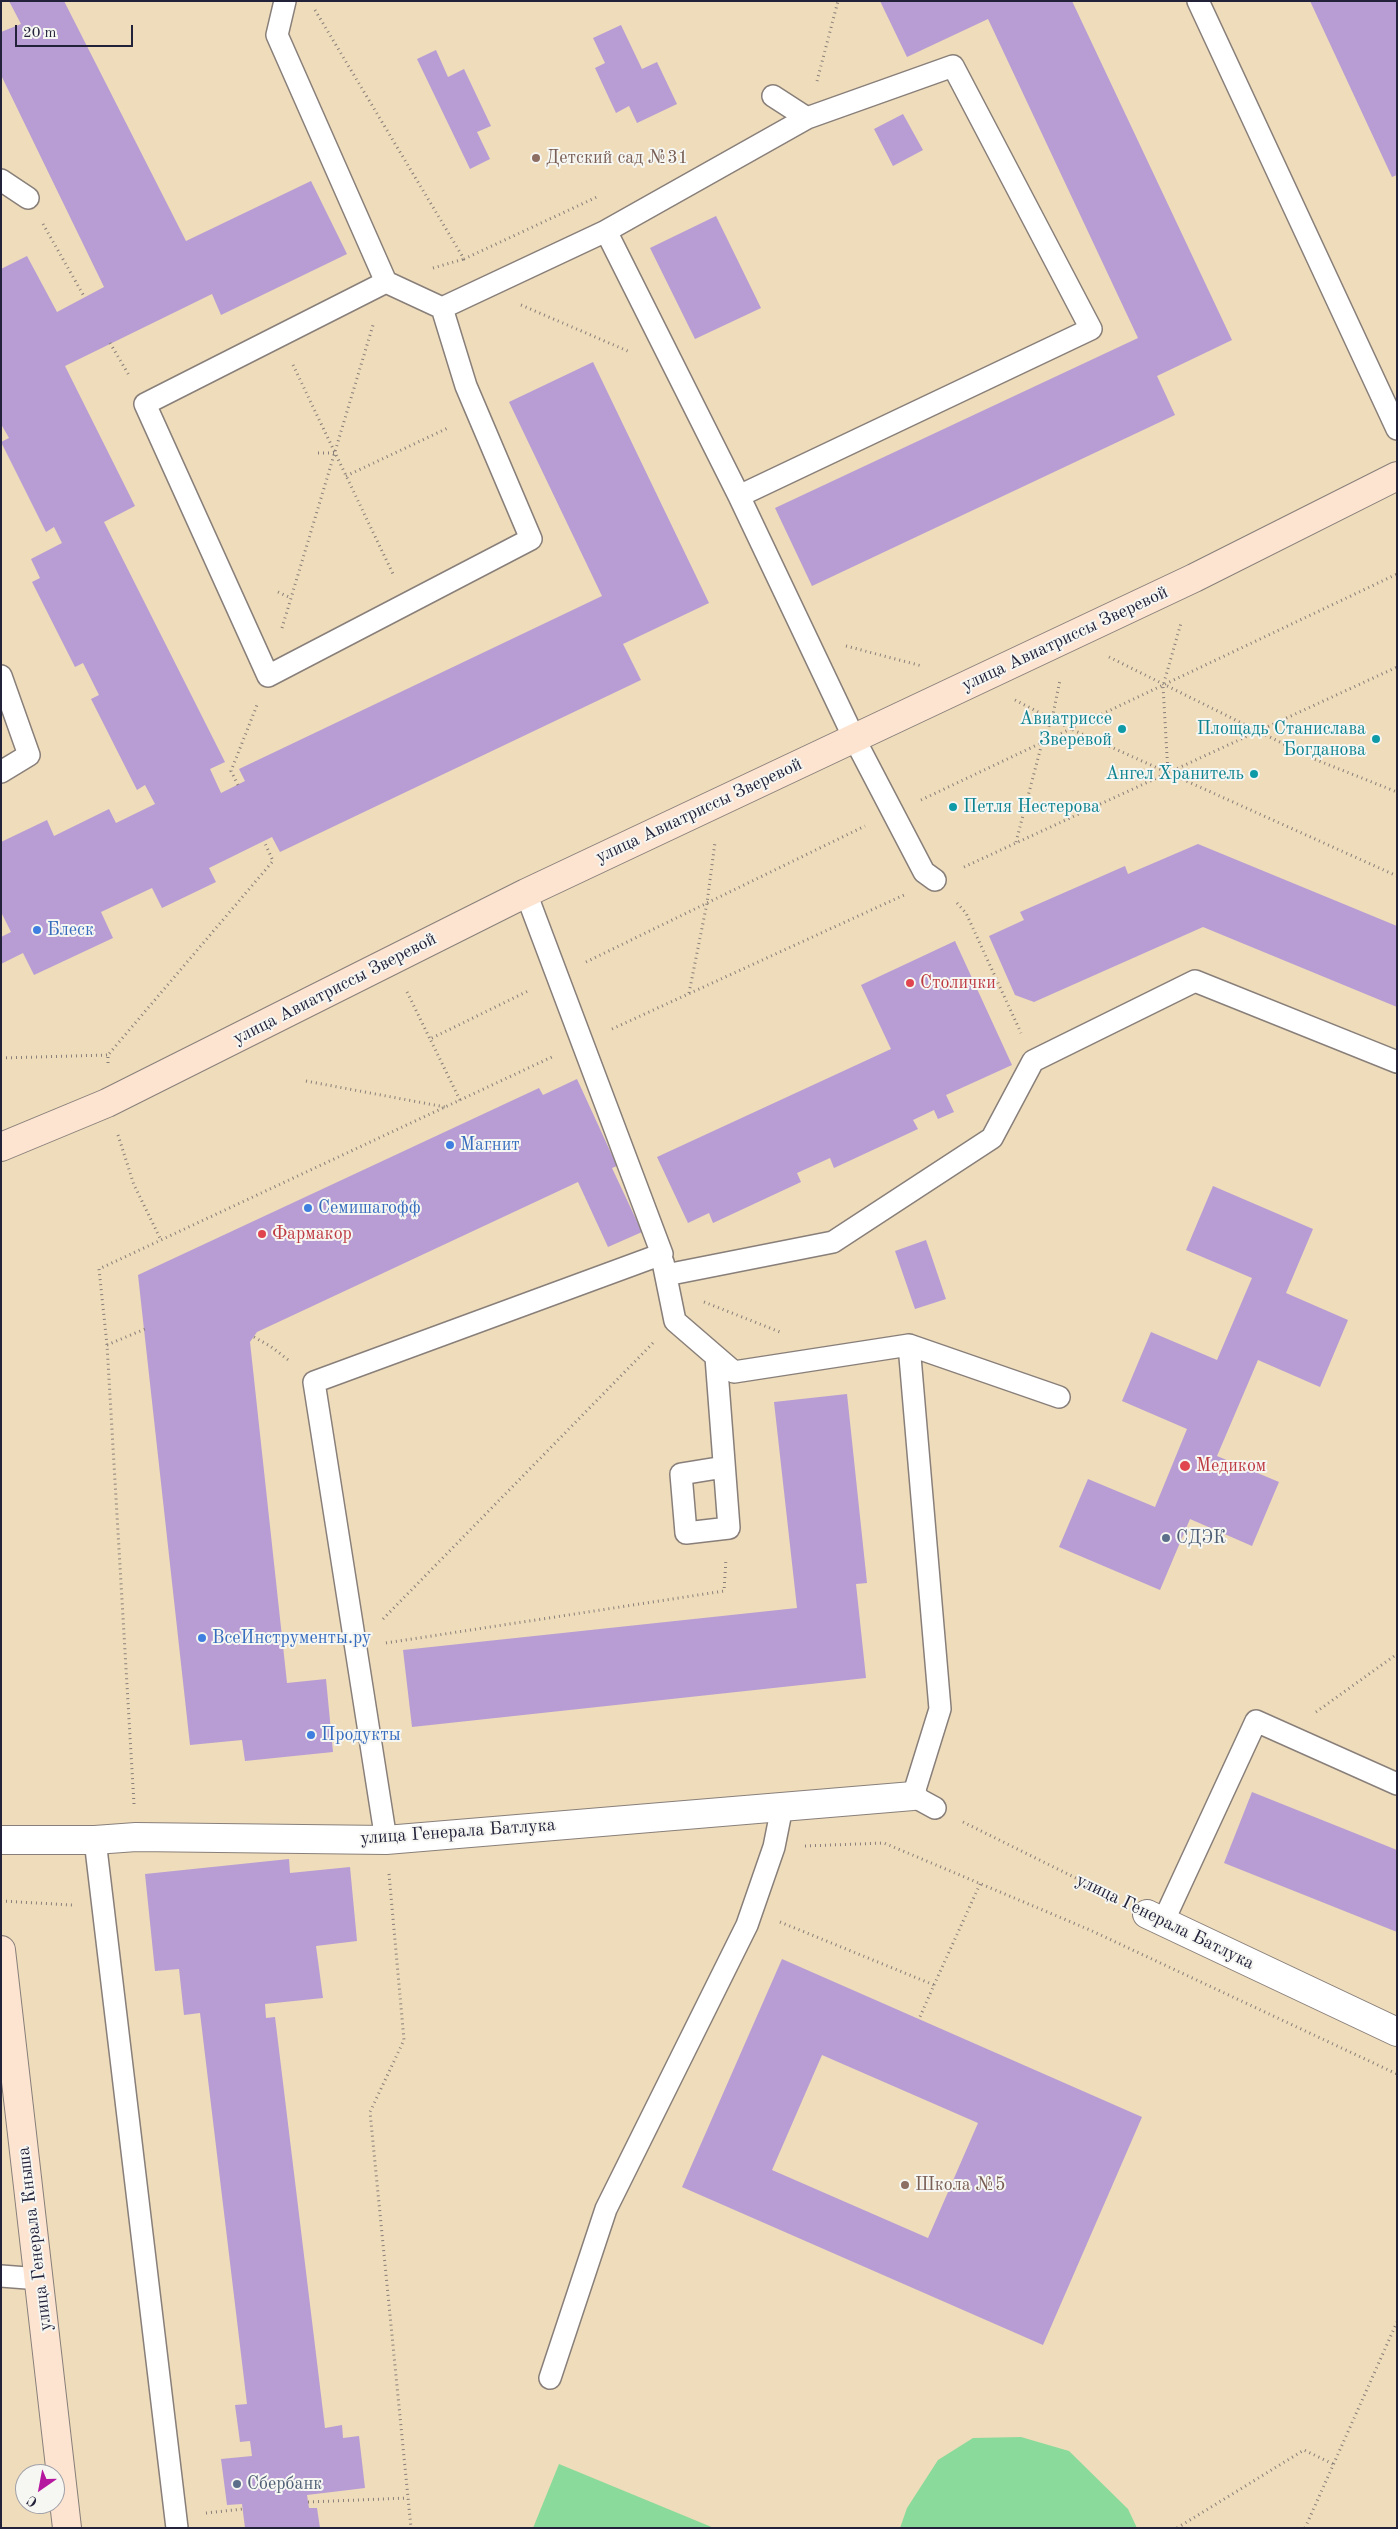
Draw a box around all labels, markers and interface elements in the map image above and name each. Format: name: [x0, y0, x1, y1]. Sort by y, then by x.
scale bar: [18, 15, 135, 47]
text: 20 m: [23, 26, 57, 41]
place label: Детский сад №31: [546, 147, 688, 169]
marker: Детский сад №31: [530, 152, 542, 164]
street label: улица Авиатриссы Зверевой: [958, 582, 1172, 696]
place label: Авиатриссе Зверевой: [1020, 708, 1112, 751]
place label: Площадь Станислава Богданова: [1197, 718, 1366, 761]
marker: Авиатриссе Зверевой: [1116, 723, 1128, 735]
marker: Площадь Станислава Богданова: [1370, 733, 1382, 745]
street label: улица Авиатриссы Зверевой: [592, 754, 806, 868]
place label: Ангел Хранитель: [1106, 763, 1244, 785]
marker: Ангел Хранитель: [1248, 768, 1260, 780]
place label: Петля Нестерова: [963, 796, 1100, 818]
marker: Петля Нестерова: [947, 801, 959, 813]
place label: Блеск: [47, 919, 94, 941]
marker: Блеск: [31, 924, 43, 936]
street label: улица Авиатриссы Зверевой: [230, 928, 440, 1050]
place label: Столички: [920, 972, 996, 994]
marker: Столички: [904, 977, 916, 989]
place label: Магнит: [460, 1134, 520, 1156]
marker: Магнит: [444, 1139, 456, 1151]
place label: Семишагофф: [318, 1197, 421, 1219]
marker: Семишагофф: [302, 1202, 314, 1214]
place label: Фармакор: [272, 1223, 352, 1245]
marker: Фармакор: [256, 1228, 268, 1240]
place label: Медиком: [1196, 1455, 1266, 1477]
marker: Медиком: [1178, 1459, 1192, 1473]
place label: СДЭК: [1176, 1527, 1226, 1549]
marker: СДЭК: [1160, 1532, 1172, 1544]
place label: ВсеИнструменты.ру: [212, 1627, 371, 1649]
marker: ВсеИнструменты.ру: [196, 1632, 208, 1644]
place label: Продукты: [321, 1724, 401, 1746]
marker: Продукты: [305, 1729, 317, 1741]
street label: улица Генерала Батлука: [360, 1814, 556, 1850]
street label: улица Генерала Батлука: [1072, 1869, 1258, 1975]
street label: улица Генерала Кныша: [13, 2146, 57, 2332]
place label: Школа №5: [915, 2174, 1005, 2196]
marker: Школа №5: [899, 2179, 911, 2191]
north arrow: [15, 2464, 65, 2514]
place label: Сбербанк: [247, 2473, 322, 2495]
marker: Сбербанк: [231, 2478, 243, 2490]
text: С: [25, 2492, 40, 2509]

